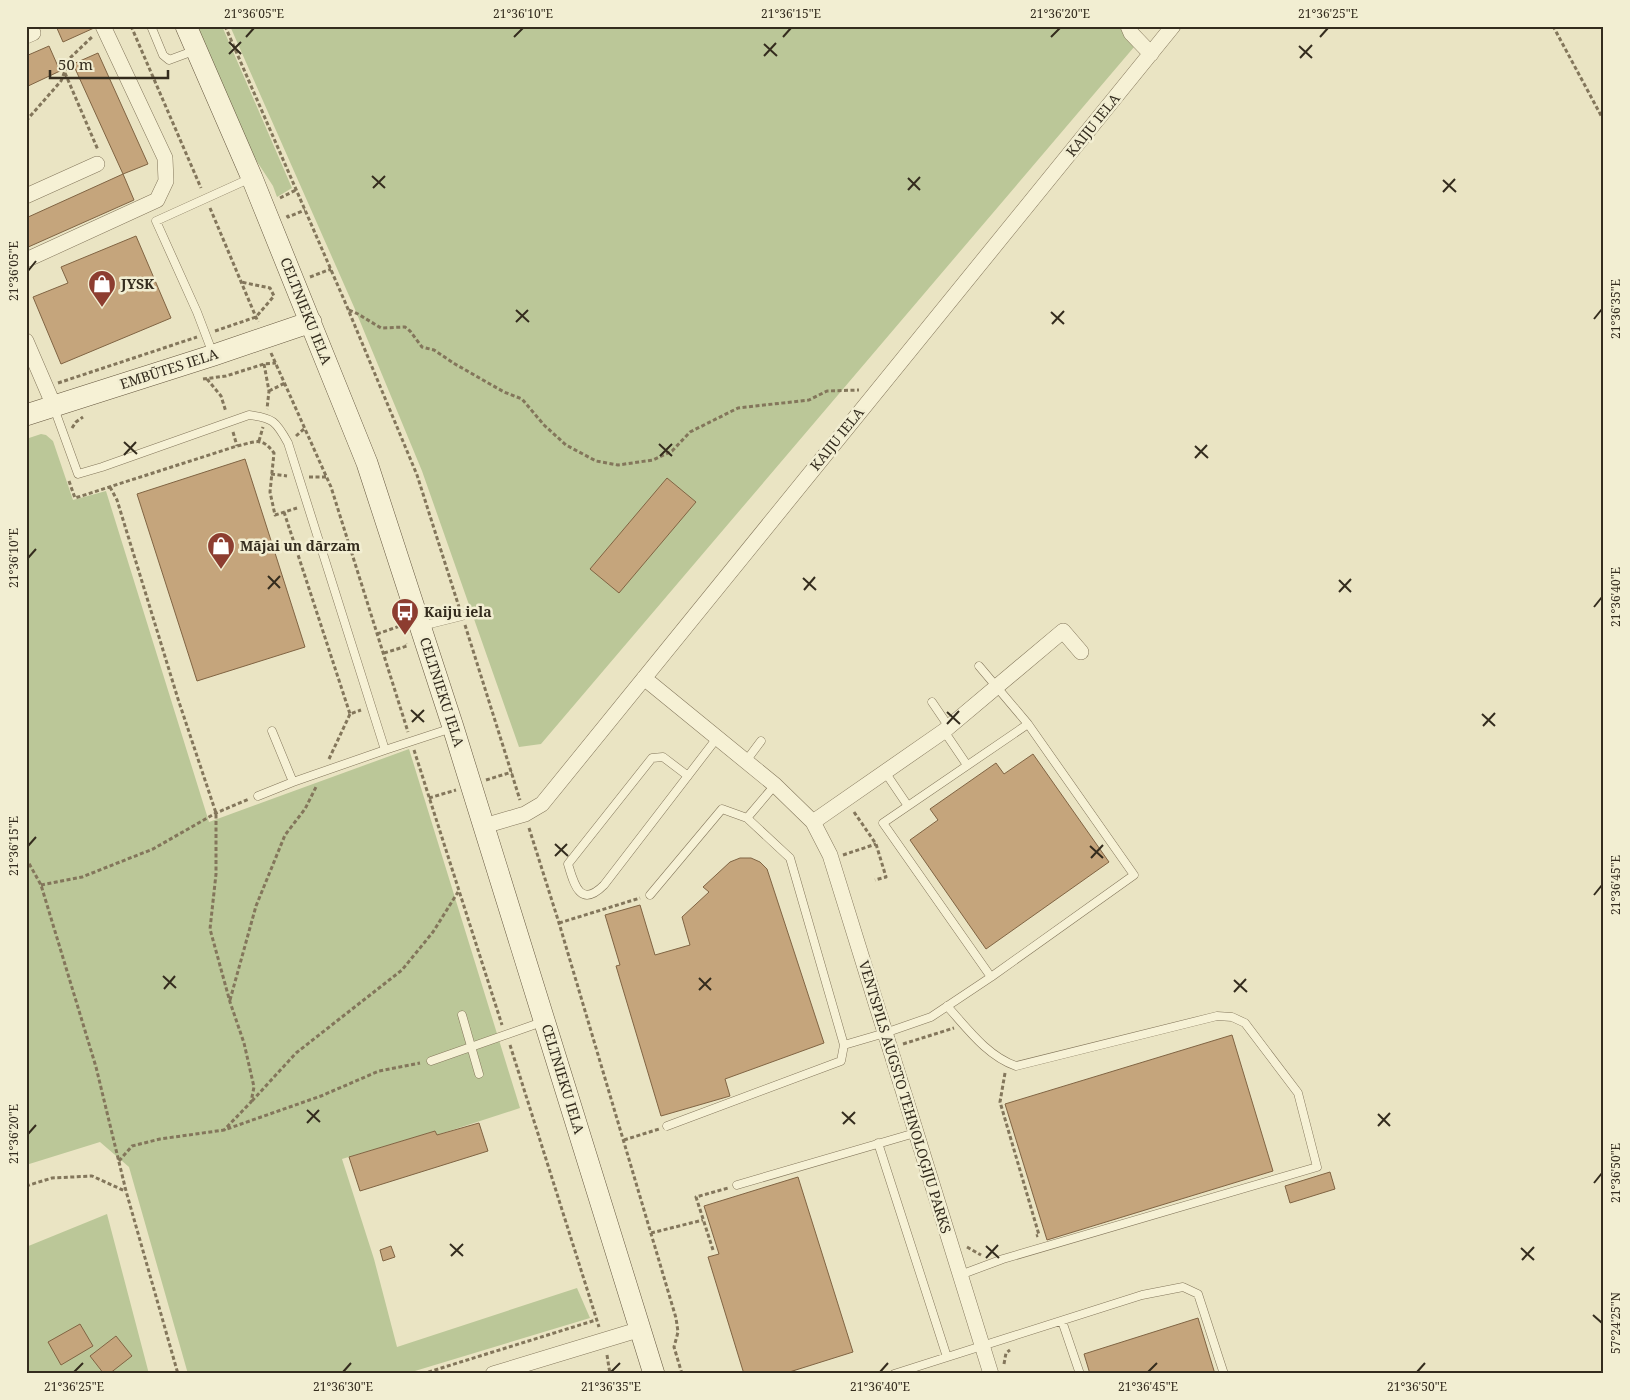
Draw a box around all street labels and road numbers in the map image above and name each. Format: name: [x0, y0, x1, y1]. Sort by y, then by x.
street label: KAIJU IELA: [1061, 89, 1124, 160]
street label: CELTNIEKU IELA: [276, 254, 337, 367]
street label: EMBŪTES IELA: [117, 344, 220, 393]
street label: KAIJU IELA: [805, 403, 868, 474]
street label: CELTNIEKU IELA: [416, 635, 469, 749]
street label: VENTSPILS AUGSTO TEHNOLOĢIJU PARKS: [855, 958, 956, 1236]
street label: CELTNIEKU IELA: [538, 1022, 589, 1136]

